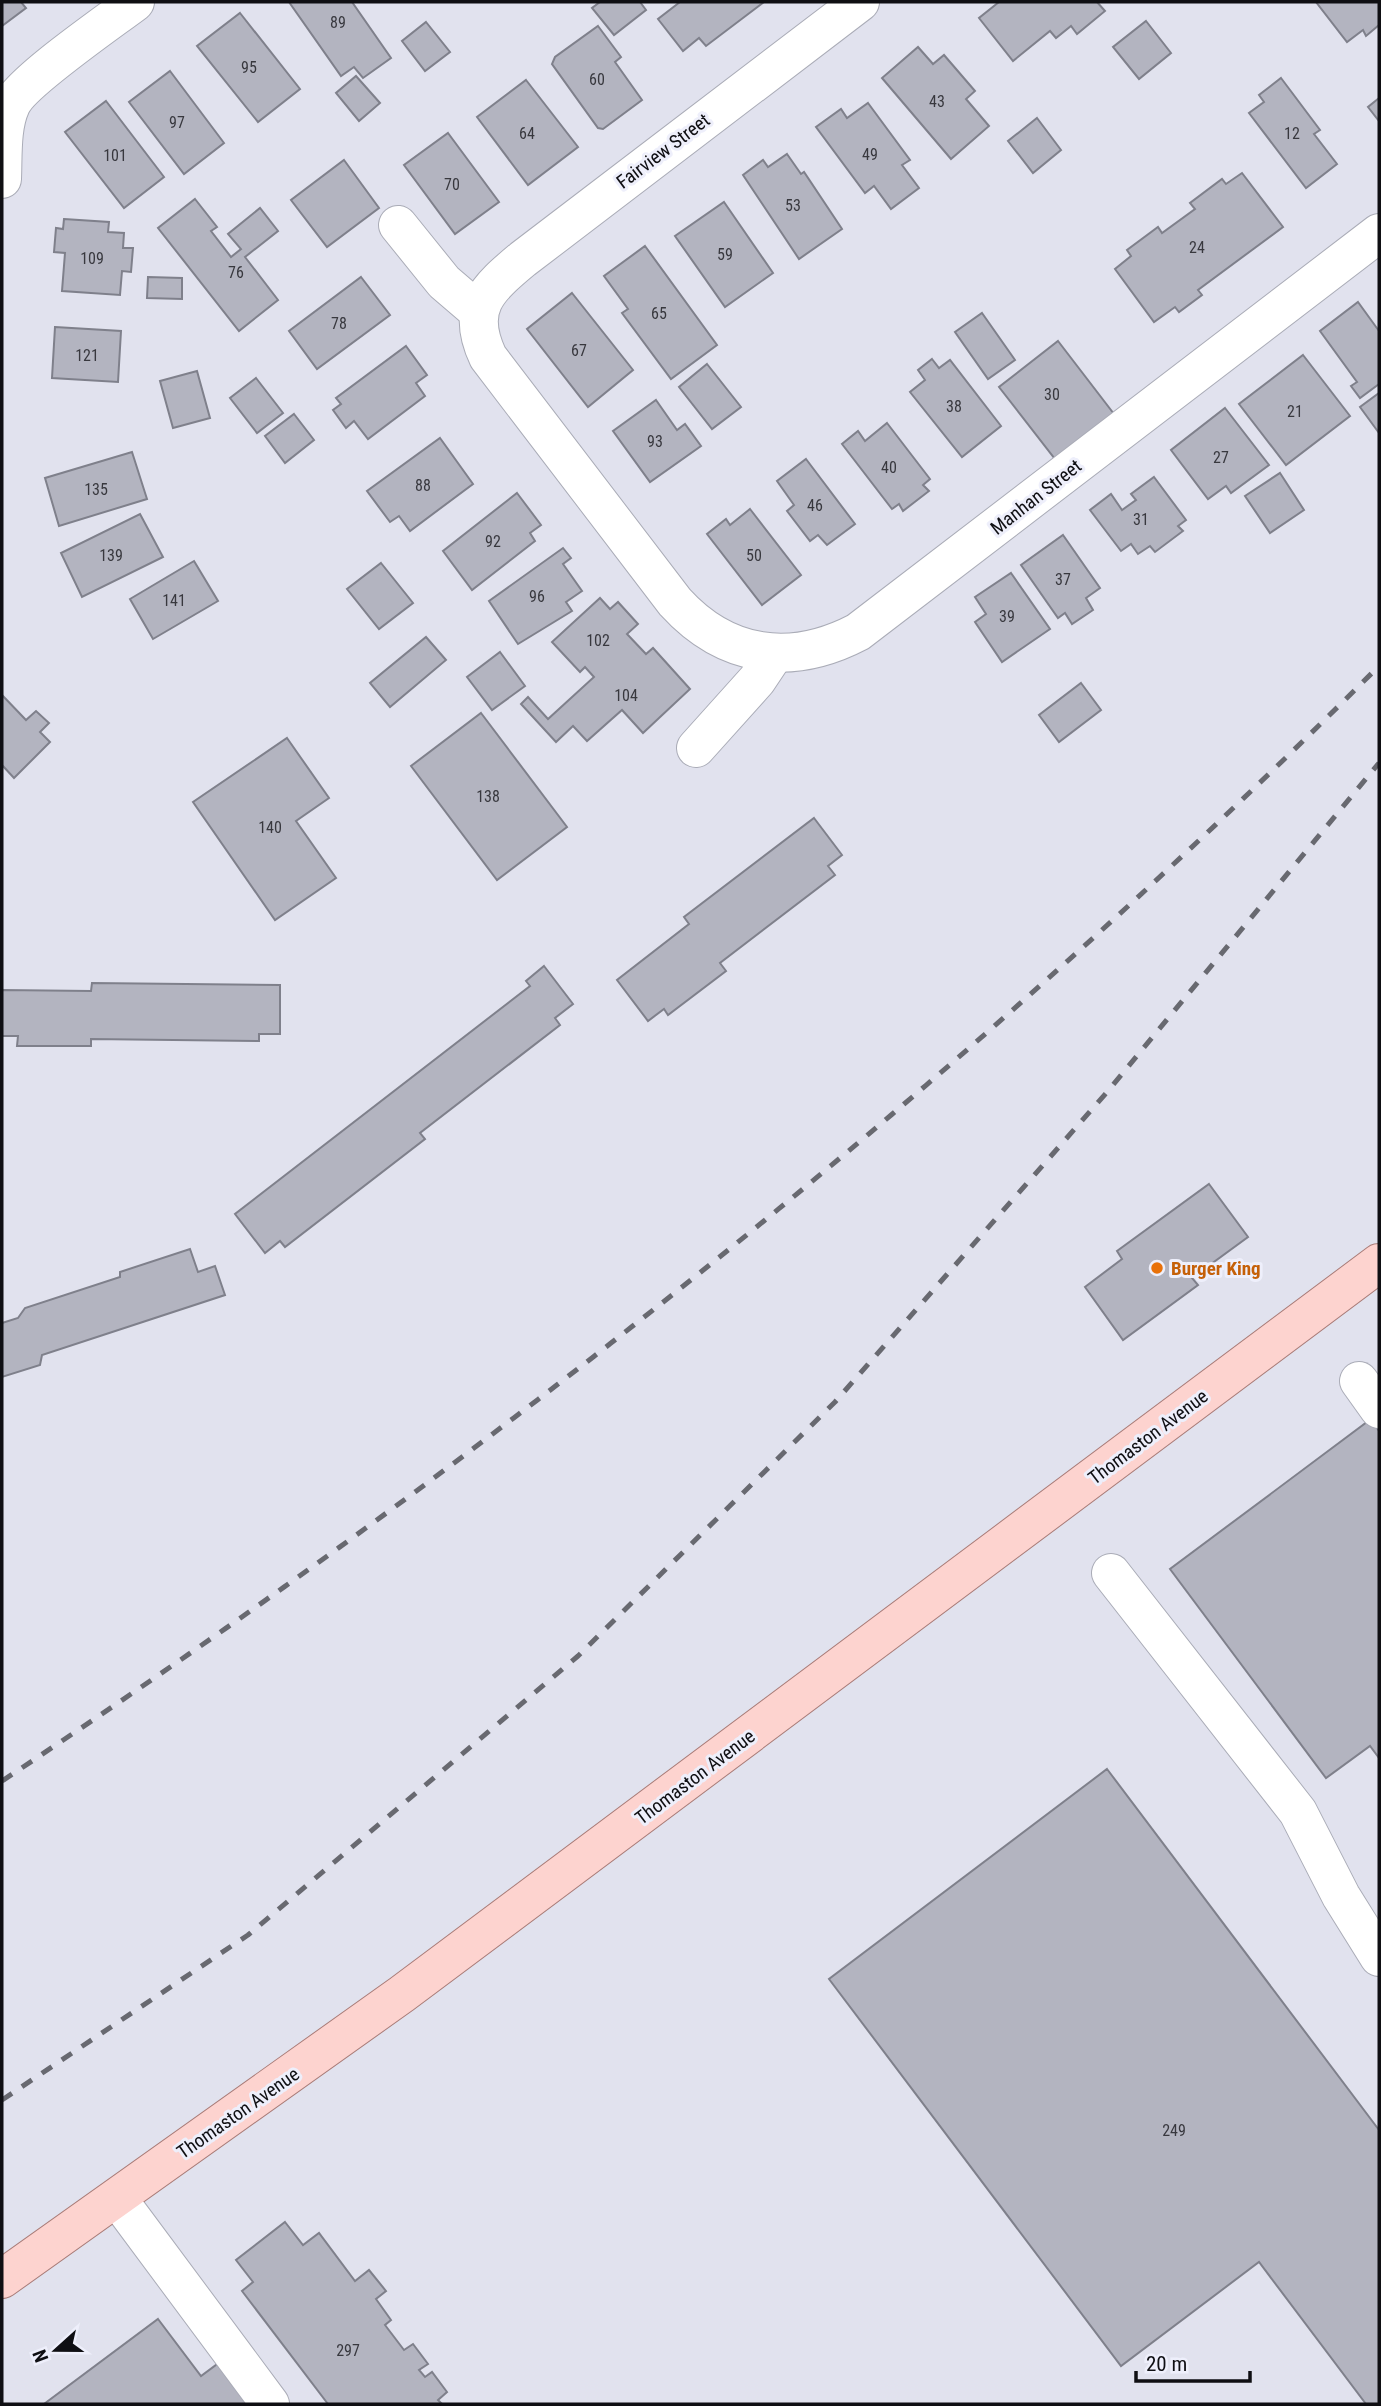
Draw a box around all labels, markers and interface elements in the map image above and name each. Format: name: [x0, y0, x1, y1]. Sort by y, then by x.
house number: 89: [330, 13, 346, 32]
house number: 95: [241, 58, 257, 77]
house number: 60: [589, 70, 605, 89]
house number: 43: [929, 92, 945, 111]
street label: Fairview Street: [612, 108, 714, 194]
house number: 97: [169, 113, 185, 132]
house number: 64: [519, 124, 535, 143]
house number: 12: [1284, 124, 1300, 143]
house number: 49: [862, 145, 878, 164]
house number: 101: [103, 146, 127, 165]
house number: 70: [444, 175, 460, 194]
house number: 53: [785, 196, 801, 215]
house number: 24: [1189, 238, 1205, 257]
house number: 59: [717, 245, 733, 264]
house number: 109: [80, 249, 104, 268]
house number: 76: [228, 263, 244, 282]
house number: 65: [651, 304, 667, 323]
house number: 78: [331, 314, 347, 333]
house number: 67: [571, 341, 587, 360]
house number: 121: [75, 346, 99, 365]
house number: 30: [1044, 385, 1060, 404]
house number: 38: [946, 397, 962, 416]
house number: 21: [1287, 402, 1303, 421]
house number: 93: [647, 432, 663, 451]
house number: 27: [1213, 448, 1229, 467]
street label: Manhan Street: [986, 454, 1086, 540]
house number: 40: [881, 458, 897, 477]
house number: 88: [415, 476, 431, 495]
house number: 135: [84, 480, 108, 499]
house number: 46: [807, 496, 823, 515]
house number: 31: [1133, 510, 1149, 529]
house number: 92: [485, 532, 501, 551]
house number: 139: [99, 546, 123, 565]
house number: 50: [746, 546, 762, 565]
house number: 37: [1055, 570, 1071, 589]
house number: 96: [529, 587, 545, 606]
house number: 141: [162, 591, 186, 610]
house number: 39: [999, 607, 1015, 626]
house number: 102: [586, 631, 610, 650]
house number: 104: [614, 686, 638, 705]
house number: 138: [476, 787, 500, 806]
house number: 140: [258, 818, 282, 837]
place label: Burger King: [1171, 1257, 1261, 1280]
marker: Burger King: [1149, 1260, 1165, 1276]
street label: Thomaston Avenue: [1084, 1384, 1212, 1489]
street label: Thomaston Avenue: [631, 1724, 759, 1829]
street label: Thomaston Avenue: [172, 2062, 304, 2164]
house number: 249: [1162, 2121, 1186, 2140]
north arrow: [21, 2315, 91, 2385]
scale bar: [1136, 2340, 1250, 2384]
house number: 297: [336, 2341, 360, 2360]
text: N: [28, 2346, 53, 2365]
text: 20 m: [1146, 2352, 1187, 2376]

